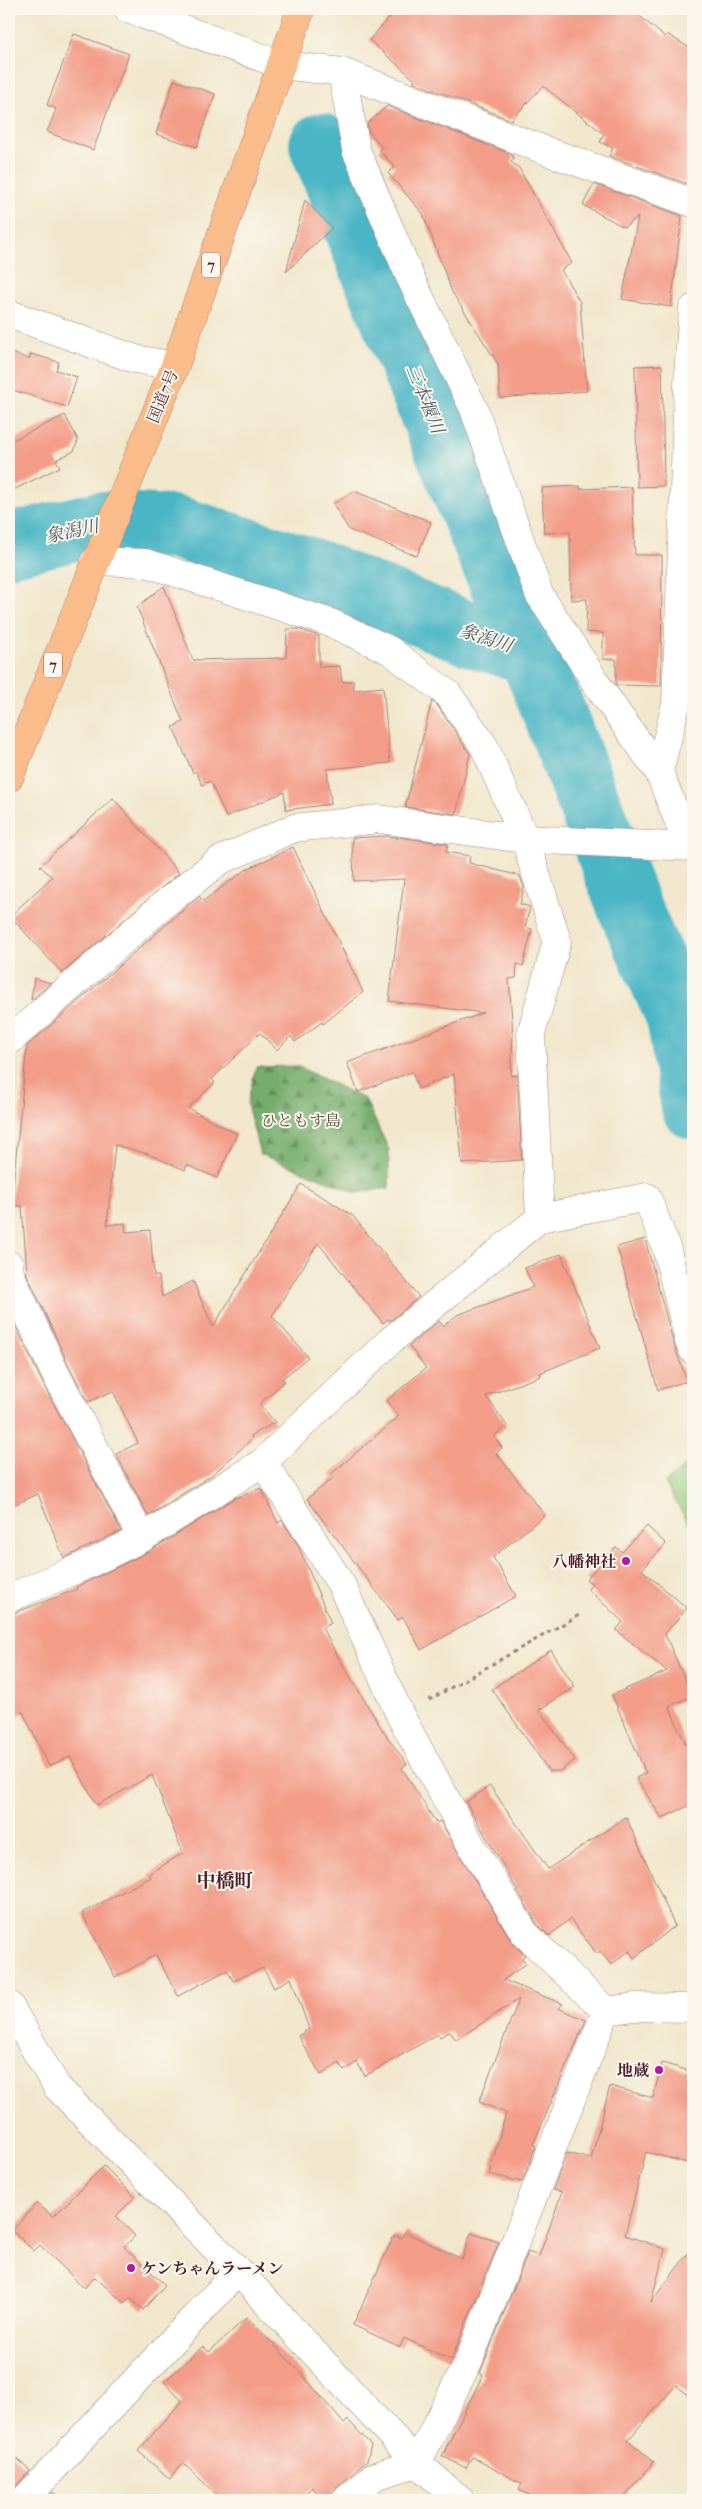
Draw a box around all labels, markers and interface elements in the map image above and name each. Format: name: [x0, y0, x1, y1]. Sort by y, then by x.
road number: 7: [202, 252, 220, 278]
water label: 三本堰川: [401, 362, 449, 438]
street label: 国道7号: [143, 367, 182, 426]
water label: 象潟川: [44, 515, 103, 547]
water label: 象潟川: [457, 620, 517, 657]
road number: 7: [44, 652, 62, 678]
park label: ひともす島: [261, 1111, 341, 1130]
place label: 八幡神社: [552, 1552, 616, 1571]
marker: 八幡神社: [620, 1555, 632, 1567]
district label: 中橋町: [196, 1870, 254, 1892]
place label: 地蔵: [617, 2061, 649, 2080]
marker: 地蔵: [653, 2064, 665, 2076]
place label: ケンちゃんラーメン: [141, 2259, 283, 2278]
marker: ケンちゃんラーメン: [125, 2262, 137, 2274]

